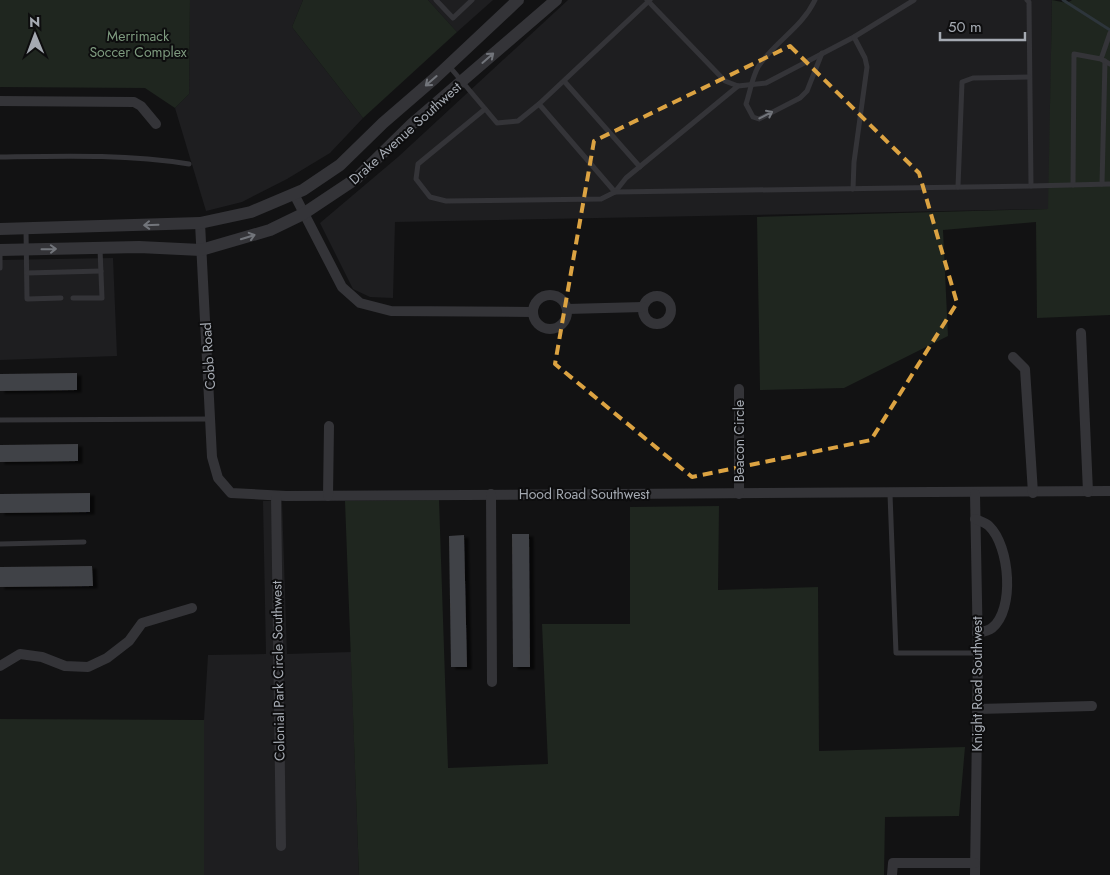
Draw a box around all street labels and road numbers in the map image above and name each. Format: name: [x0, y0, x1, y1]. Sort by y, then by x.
street label: Drake Avenue Southwest: [344, 77, 466, 189]
street label: Cobb Road: [196, 322, 220, 390]
street label: Beacon Circle: [729, 400, 749, 482]
street label: Hood Road Southwest: [519, 484, 650, 504]
street label: Colonial Park Circle Southwest: [266, 580, 290, 761]
street label: Knight Road Southwest: [967, 616, 987, 752]

